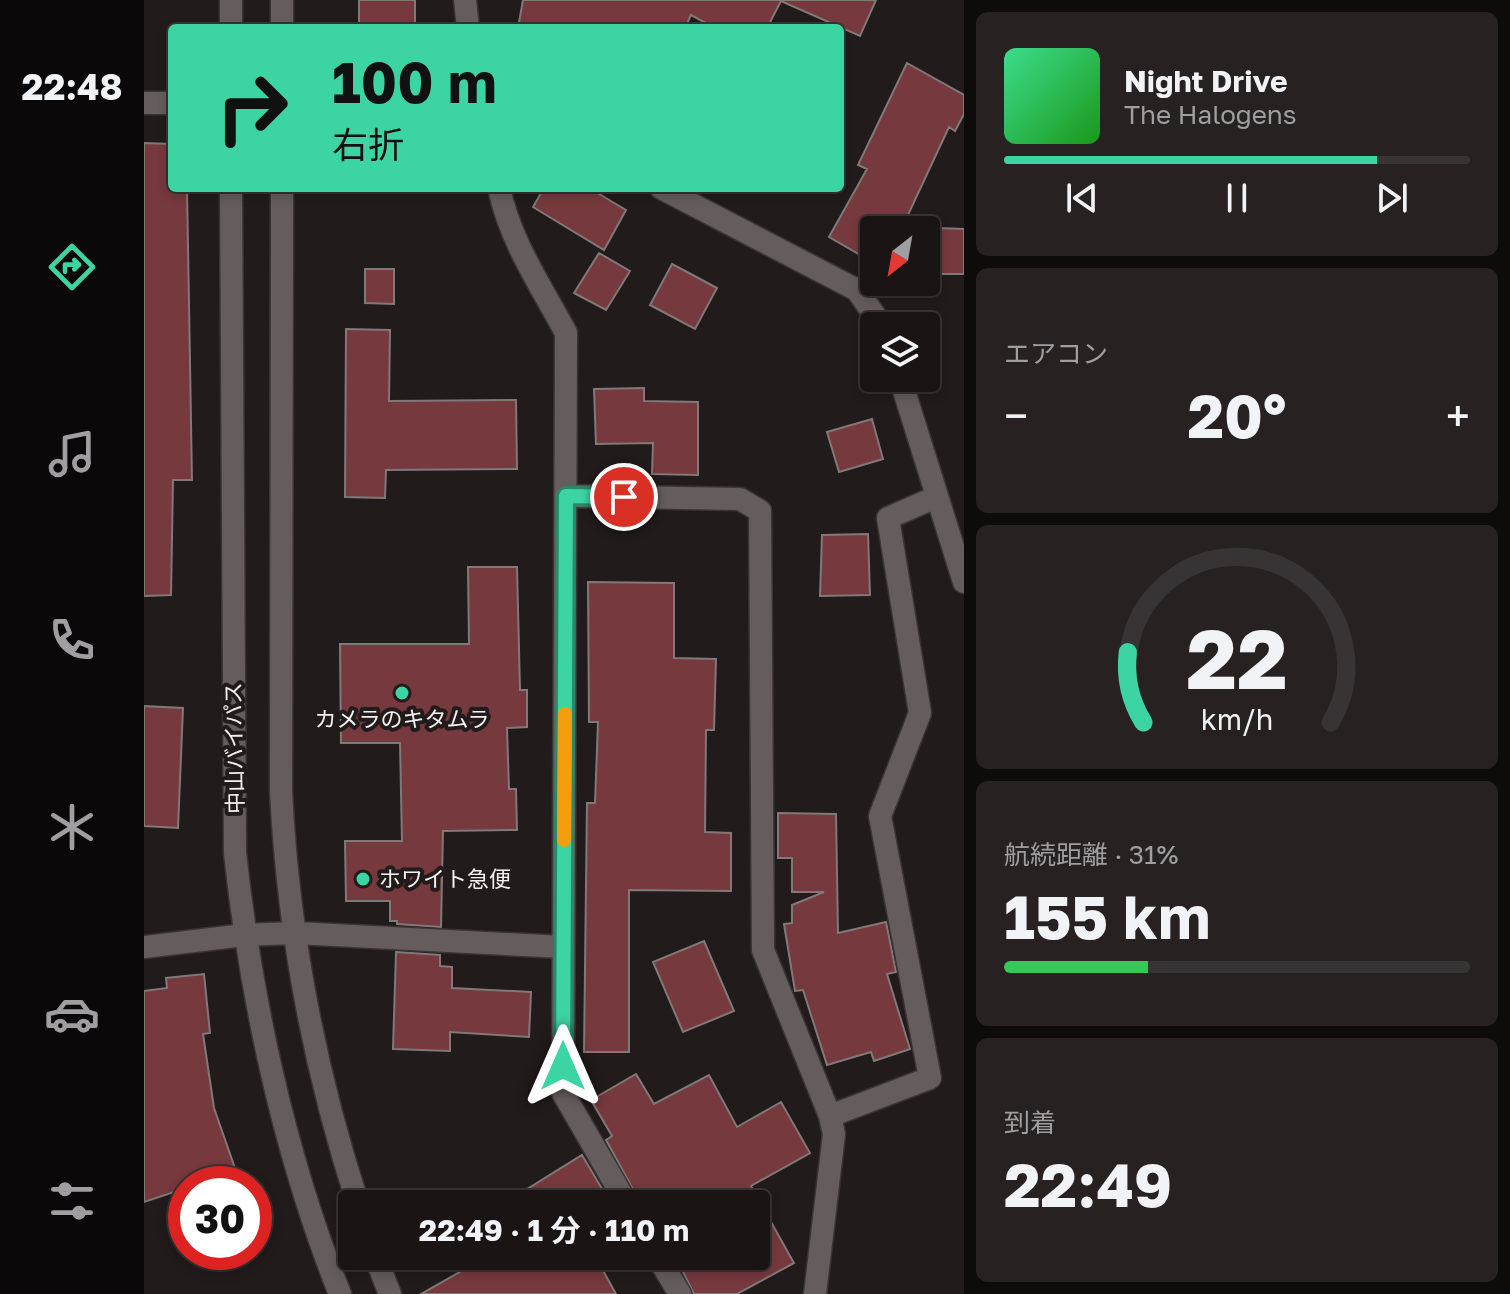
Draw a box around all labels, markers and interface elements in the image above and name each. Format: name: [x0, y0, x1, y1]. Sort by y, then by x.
text: 100 m: [332, 48, 497, 115]
icon: right: [200, 56, 304, 160]
text: Night Drive: [1124, 63, 1288, 99]
text: 22:48: [22, 65, 122, 108]
text: The Halogens: [1124, 99, 1297, 130]
text: 右折: [332, 123, 404, 166]
icon: previous: [1060, 176, 1104, 220]
icon: pause: [1215, 176, 1259, 220]
icon: next: [1370, 176, 1414, 220]
north arrow: [860, 216, 940, 296]
map controls: [860, 216, 940, 392]
icon: directions: [44, 239, 100, 295]
button: layers: [860, 312, 940, 392]
text: エアコン: [1004, 338, 1108, 369]
text: 20°: [1188, 379, 1287, 451]
text: −: [1004, 389, 1028, 442]
text: +: [1446, 389, 1470, 442]
icon: music: [44, 426, 100, 482]
pin: [590, 463, 658, 531]
icon: arrive: [602, 475, 646, 519]
text: 22: [1186, 607, 1288, 707]
icon: phone: [44, 612, 100, 668]
street label: 中山バイパス: [219, 682, 248, 814]
marker: カメラのキタムラ: [393, 684, 411, 702]
text: km/h: [1201, 702, 1273, 736]
place label: カメラのキタムラ: [315, 705, 489, 732]
icon: climate: [44, 799, 100, 855]
text: 航続距離 · 31%: [1004, 839, 1178, 870]
place label: ホワイト急便: [379, 865, 511, 892]
marker: ホワイト急便: [354, 870, 372, 888]
text: 155 km: [1004, 880, 1210, 952]
icon: car: [44, 986, 100, 1042]
position arrow: [521, 1024, 605, 1108]
text: 到着: [1004, 1107, 1056, 1138]
text: 22:49: [1004, 1148, 1172, 1220]
speed limit sign: 30: [168, 1166, 272, 1270]
icon: filters: [44, 1173, 100, 1229]
text: 22:49 · 1 分 · 110 m: [419, 1212, 689, 1248]

